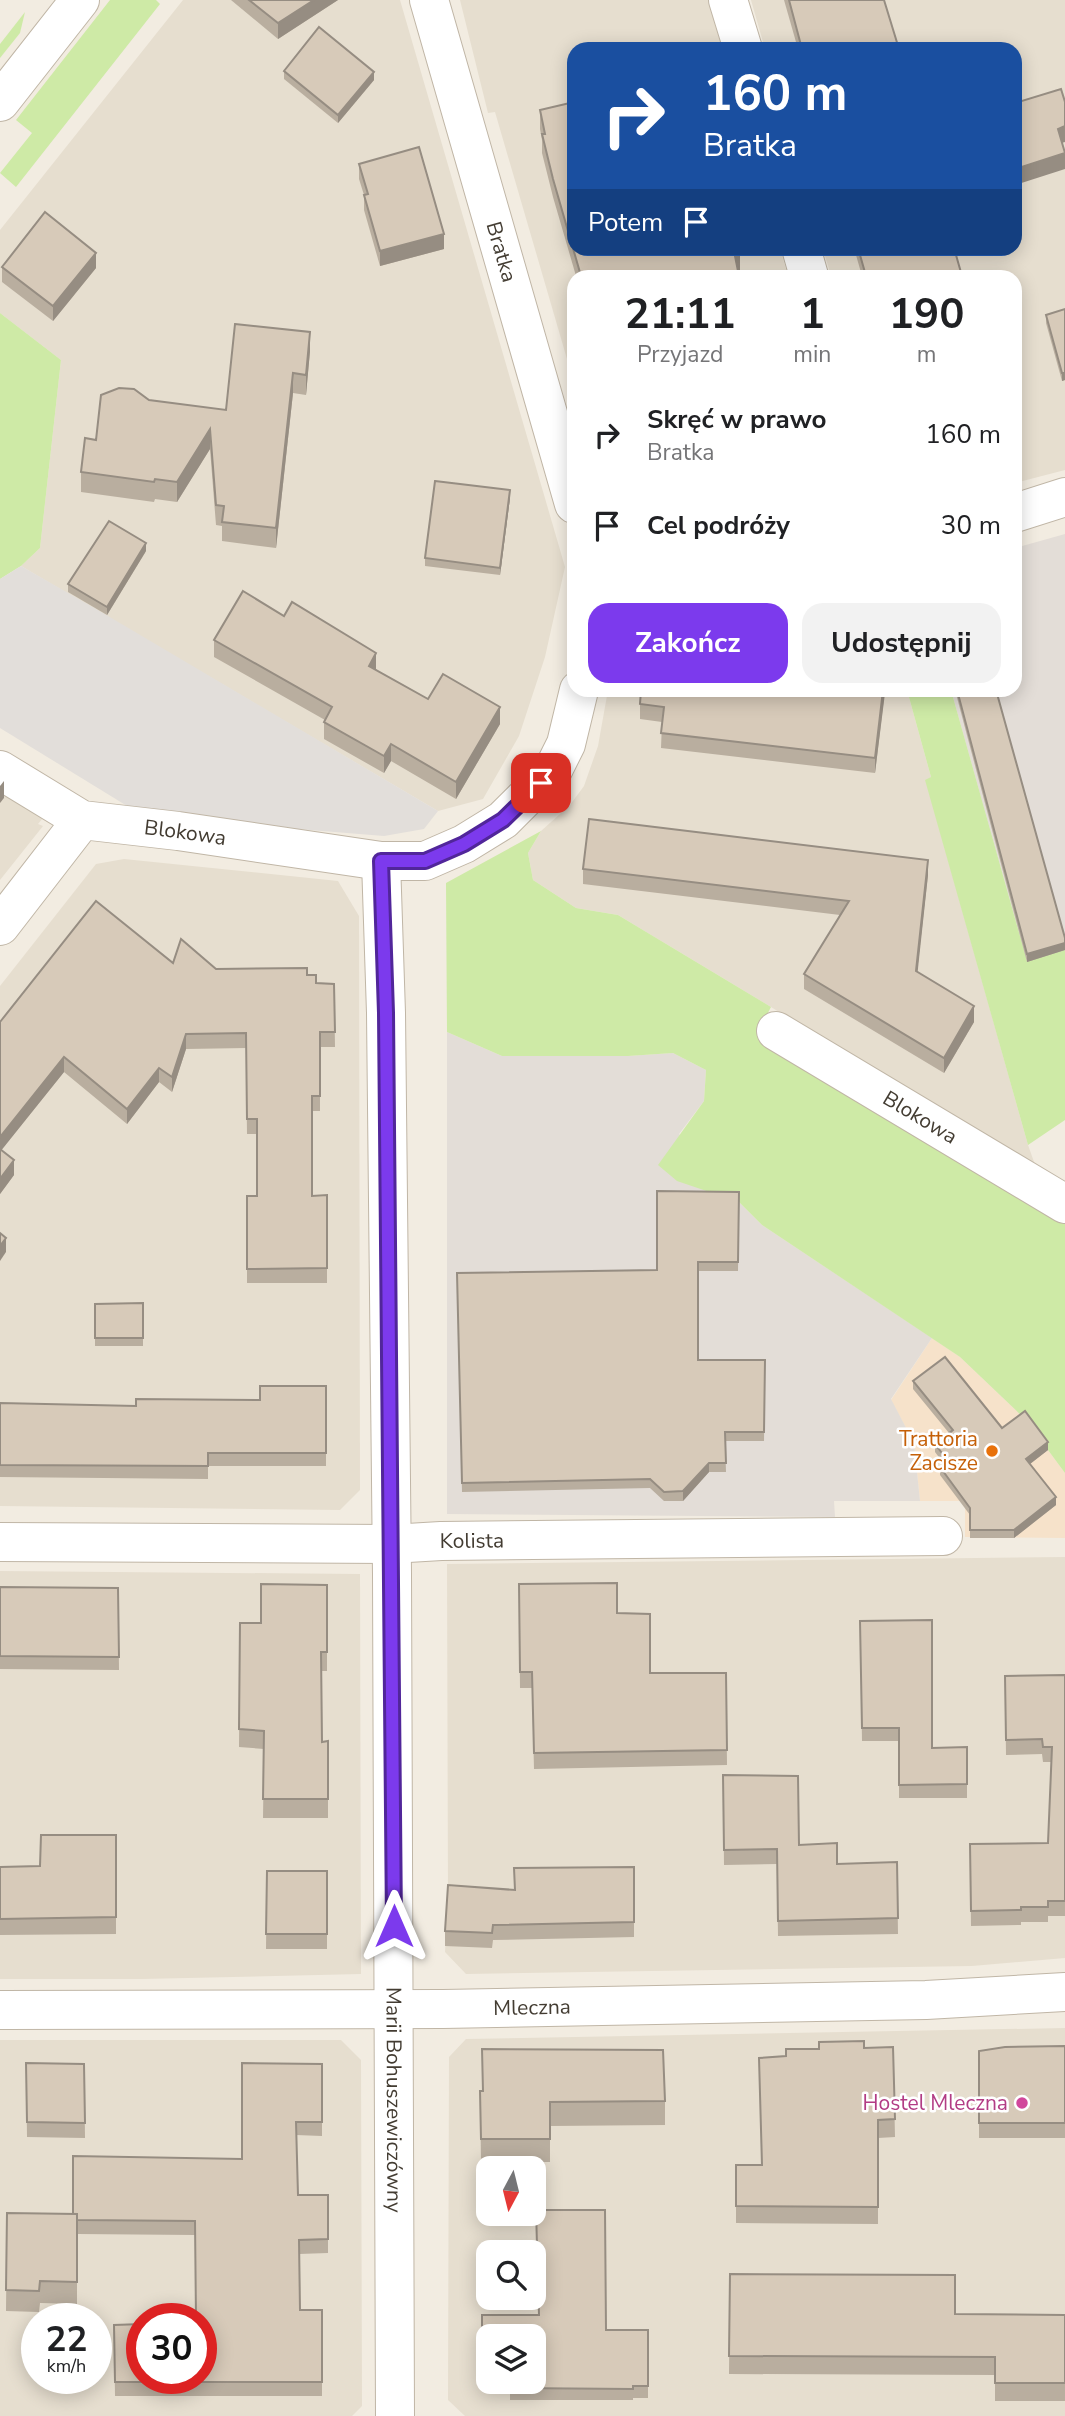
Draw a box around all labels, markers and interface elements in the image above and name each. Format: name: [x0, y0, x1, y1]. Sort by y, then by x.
text: 160 m: [703, 60, 847, 127]
icon: right: [588, 70, 679, 161]
text: Bratka: [703, 124, 797, 167]
icon: arrive: [677, 203, 715, 241]
text: Potem: [588, 205, 663, 240]
street label: Bratka: [479, 218, 523, 285]
text: 21:11: [625, 286, 736, 343]
text: 1: [800, 286, 825, 343]
text: 190: [889, 286, 964, 343]
text: Przyjazd: [637, 339, 723, 370]
text: min: [793, 339, 831, 370]
text: m: [917, 339, 937, 370]
text: Skręć w prawo: [647, 402, 827, 437]
icon: right: [588, 416, 626, 454]
text: 160 m: [925, 417, 1001, 452]
text: Bratka: [647, 437, 714, 468]
icon: arrive: [588, 507, 626, 545]
text: Cel podróży: [647, 508, 790, 543]
text: 30 m: [941, 508, 1001, 543]
button: Zakończ: [588, 603, 788, 683]
button: Udostępnij: [802, 603, 1001, 683]
pin: [511, 753, 571, 813]
icon: arrive: [522, 764, 560, 802]
street label: Blokowa: [143, 813, 228, 852]
street label: Blokowa: [878, 1084, 963, 1150]
place label: Trattoria Zacisze: [899, 1425, 978, 1477]
marker: Trattoria Zacisze: [984, 1443, 1000, 1459]
street label: Kolista: [440, 1526, 504, 1555]
position arrow: [357, 1889, 431, 1963]
street label: Marii Bohuszewiczówny: [379, 1987, 408, 2213]
street label: Mleczna: [493, 1993, 571, 2022]
place label: Hostel Mleczna: [863, 2089, 1008, 2117]
marker: Hostel Mleczna: [1014, 2095, 1030, 2111]
north arrow: [476, 2156, 546, 2226]
map controls: [476, 2156, 546, 2394]
button: search: [476, 2240, 546, 2310]
speed limit sign: 30: [126, 2303, 217, 2394]
text: 22: [45, 2316, 88, 2363]
button: layers: [476, 2324, 546, 2394]
text: km/h: [47, 2354, 86, 2378]

